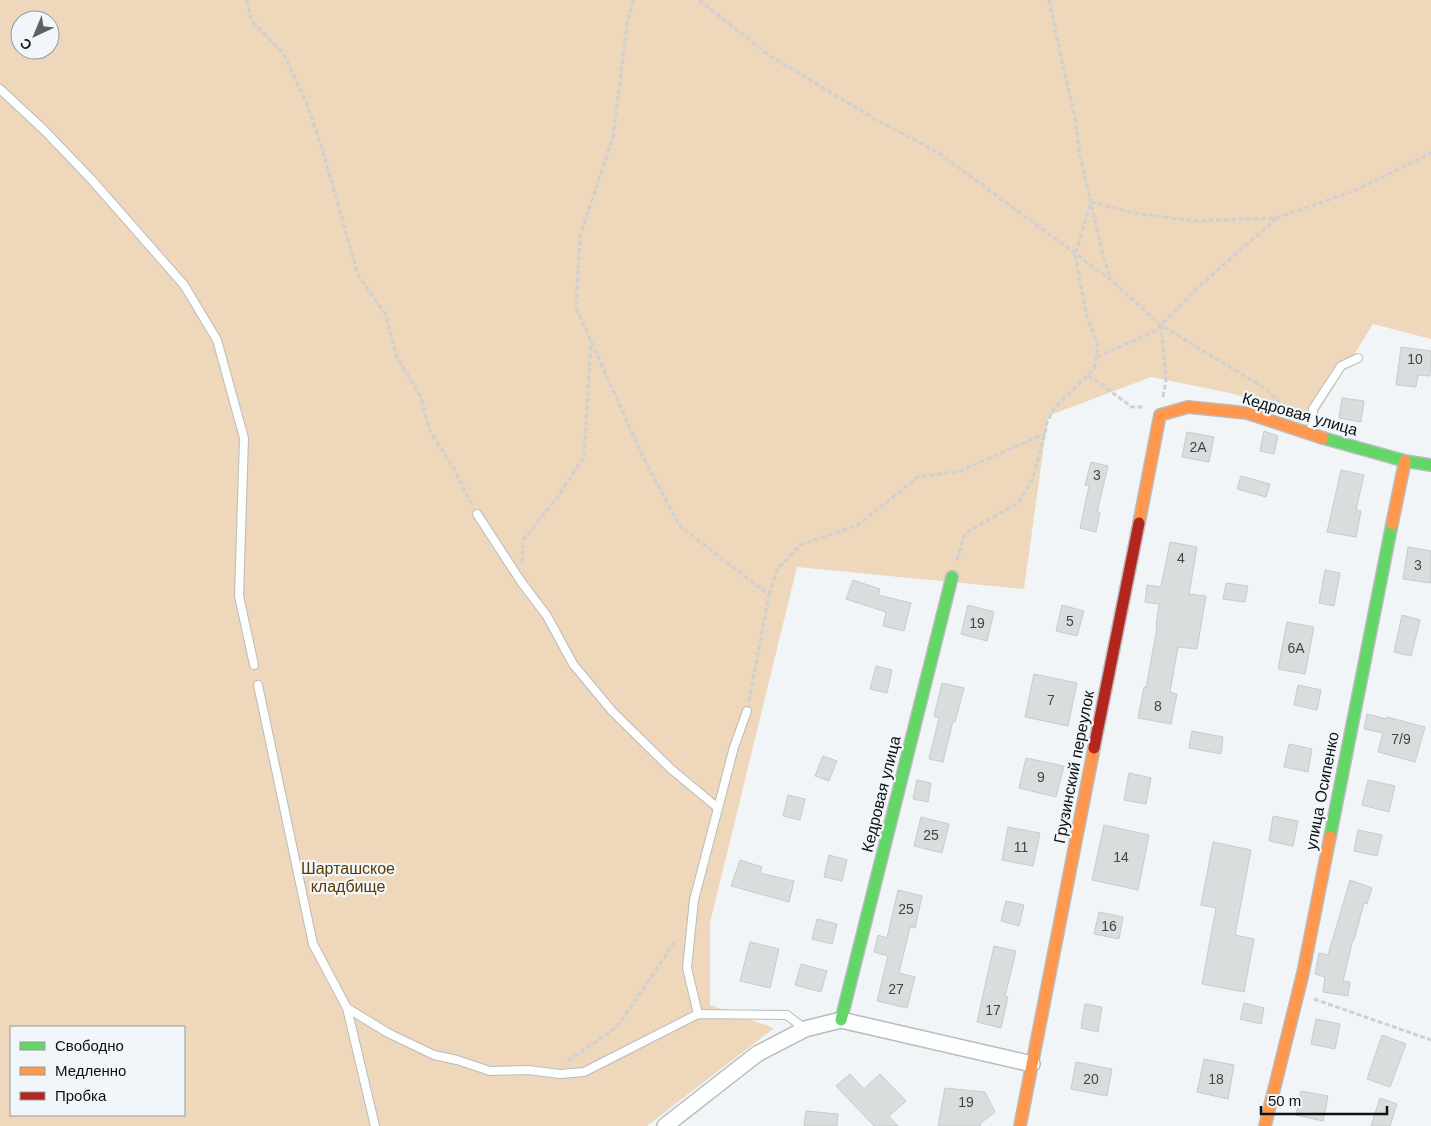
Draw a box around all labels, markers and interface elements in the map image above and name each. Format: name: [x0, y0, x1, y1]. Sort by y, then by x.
north arrow: [10, 10, 60, 60]
text: С: [17, 35, 35, 54]
house number: 10: [1407, 351, 1423, 367]
street label: Кедровая улица: [1240, 389, 1360, 439]
house number: 2А: [1189, 439, 1207, 455]
house number: 3: [1093, 467, 1101, 483]
house number: 4: [1177, 550, 1185, 566]
house number: 3: [1414, 557, 1422, 573]
house number: 5: [1066, 613, 1074, 629]
house number: 19: [969, 615, 985, 631]
house number: 6А: [1287, 640, 1305, 656]
street label: Грузинский переулок: [1051, 688, 1097, 845]
house number: 7: [1047, 692, 1055, 708]
house number: 8: [1154, 698, 1162, 714]
street label: улица Осипенко: [1302, 730, 1342, 852]
house number: 7/9: [1391, 731, 1411, 747]
street label: Кедровая улица: [858, 734, 904, 854]
house number: 9: [1037, 769, 1045, 785]
house number: 25: [923, 827, 939, 843]
house number: 11: [1014, 839, 1028, 855]
house number: 14: [1113, 849, 1129, 865]
park label: Шарташское кладбище: [301, 860, 395, 895]
house number: 25: [898, 901, 914, 917]
house number: 16: [1101, 918, 1117, 934]
house number: 27: [888, 981, 904, 997]
house number: 17: [985, 1002, 1001, 1018]
legend: [10, 1026, 185, 1116]
text: Свободно: [55, 1037, 124, 1054]
text: Медленно: [55, 1062, 126, 1079]
house number: 20: [1083, 1071, 1099, 1087]
house number: 18: [1208, 1071, 1224, 1087]
scale bar: [1261, 1084, 1387, 1116]
text: Пробка: [55, 1087, 107, 1104]
text: 50 m: [1268, 1092, 1301, 1109]
house number: 19: [958, 1094, 974, 1110]

